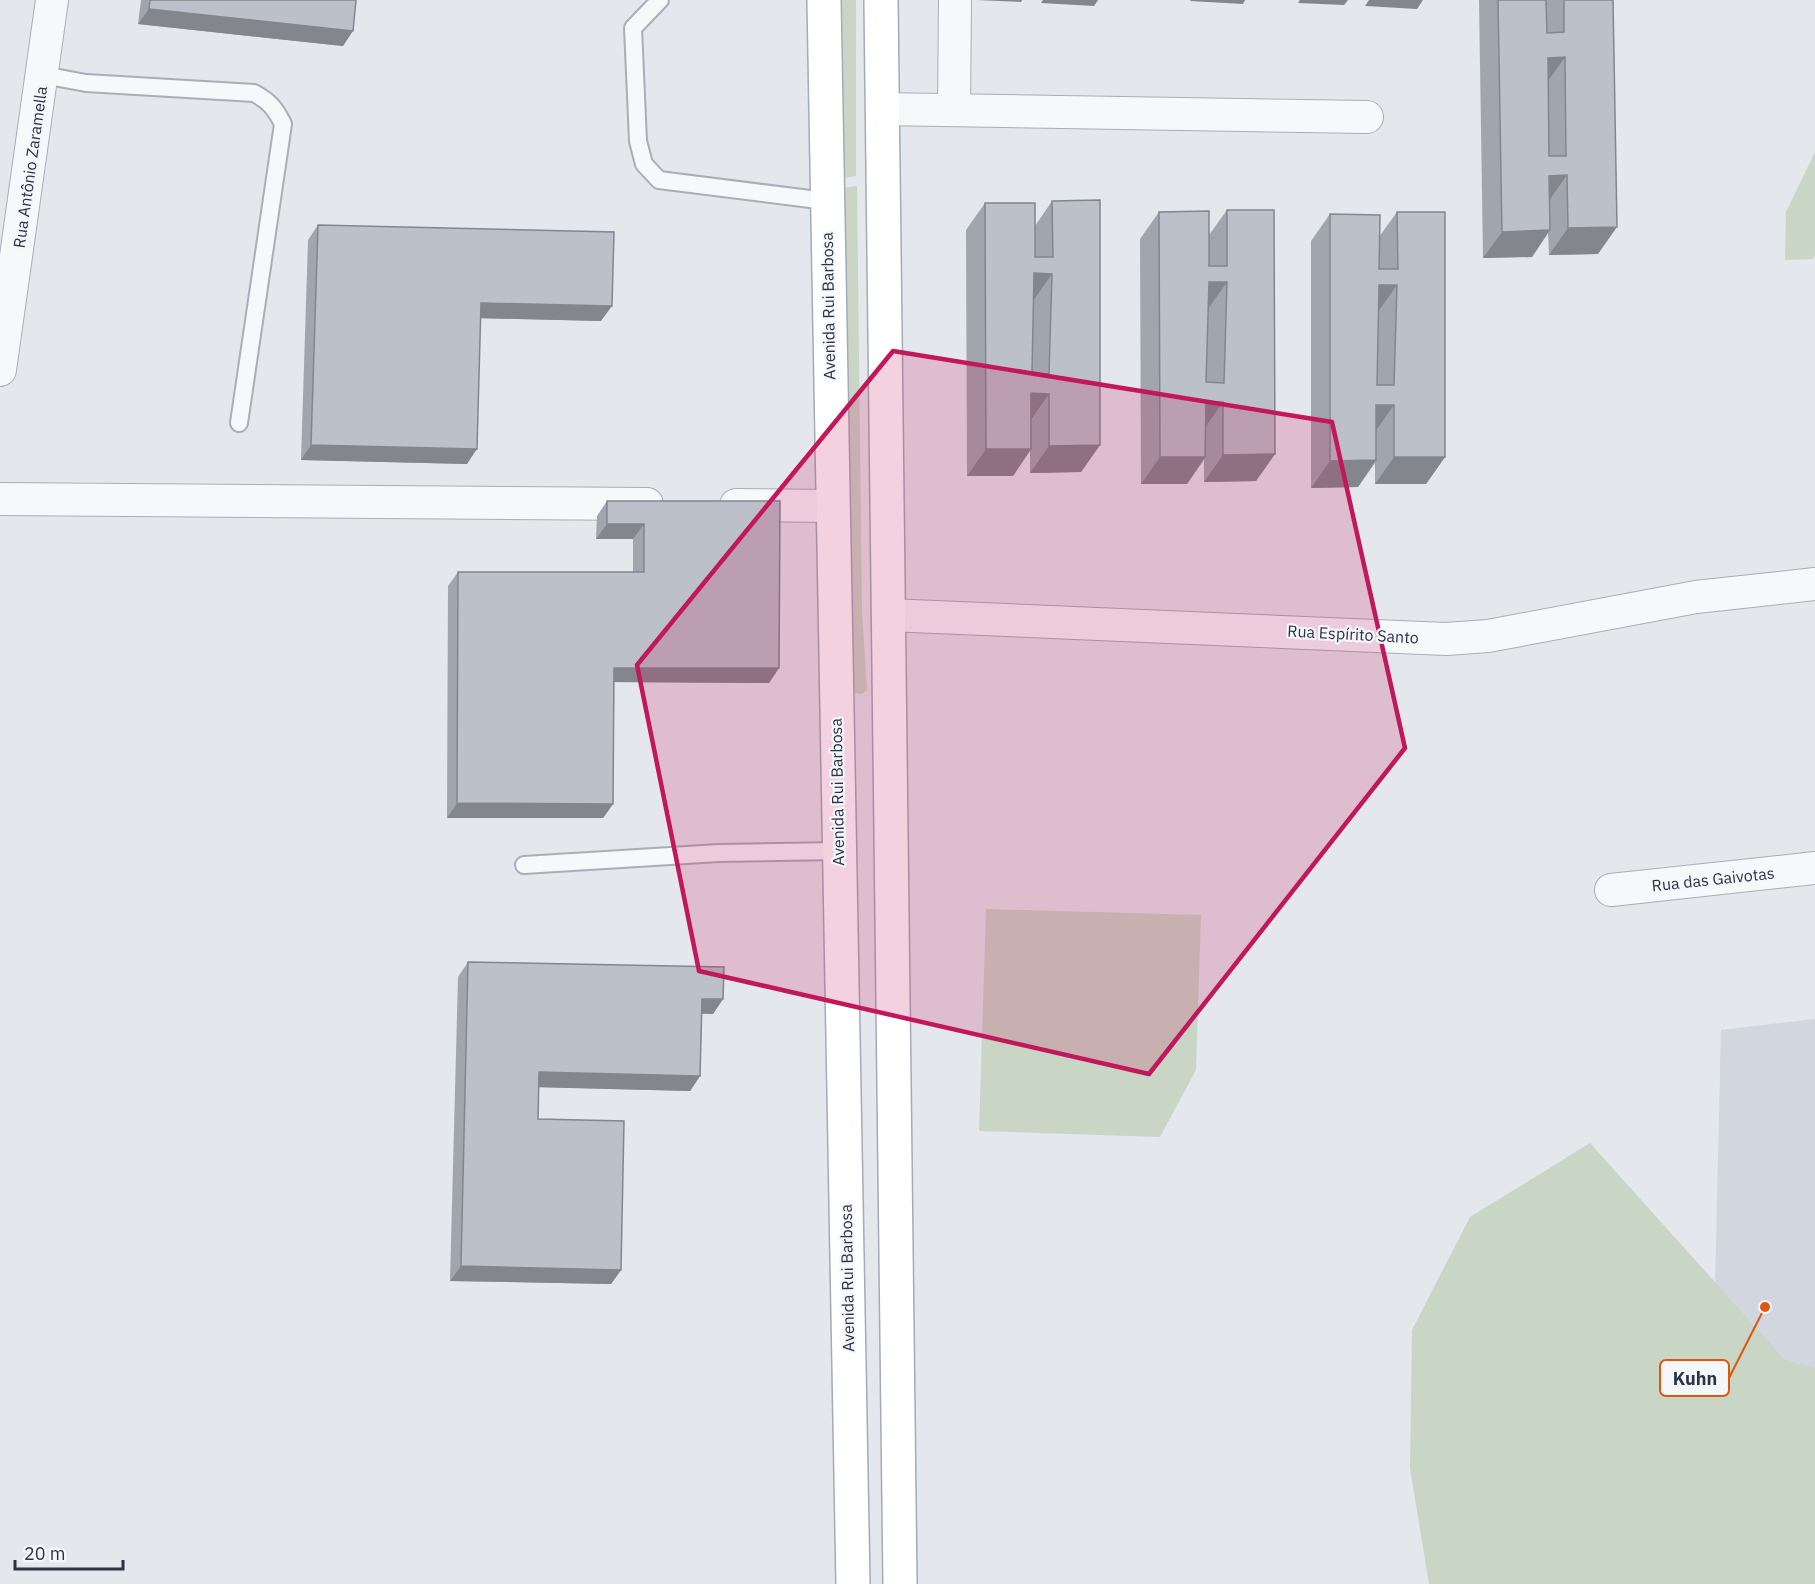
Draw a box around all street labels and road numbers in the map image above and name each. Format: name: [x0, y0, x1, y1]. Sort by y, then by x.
street label: Rua Antônio Zaramella: [9, 84, 51, 249]
street label: Avenida Rui Barbosa: [817, 232, 839, 380]
street label: Rua Espírito Santo: [1287, 621, 1419, 647]
street label: Avenida Rui Barbosa: [826, 718, 848, 866]
street label: Rua das Gaivotas: [1651, 863, 1775, 895]
street label: Avenida Rui Barbosa: [836, 1204, 858, 1352]

